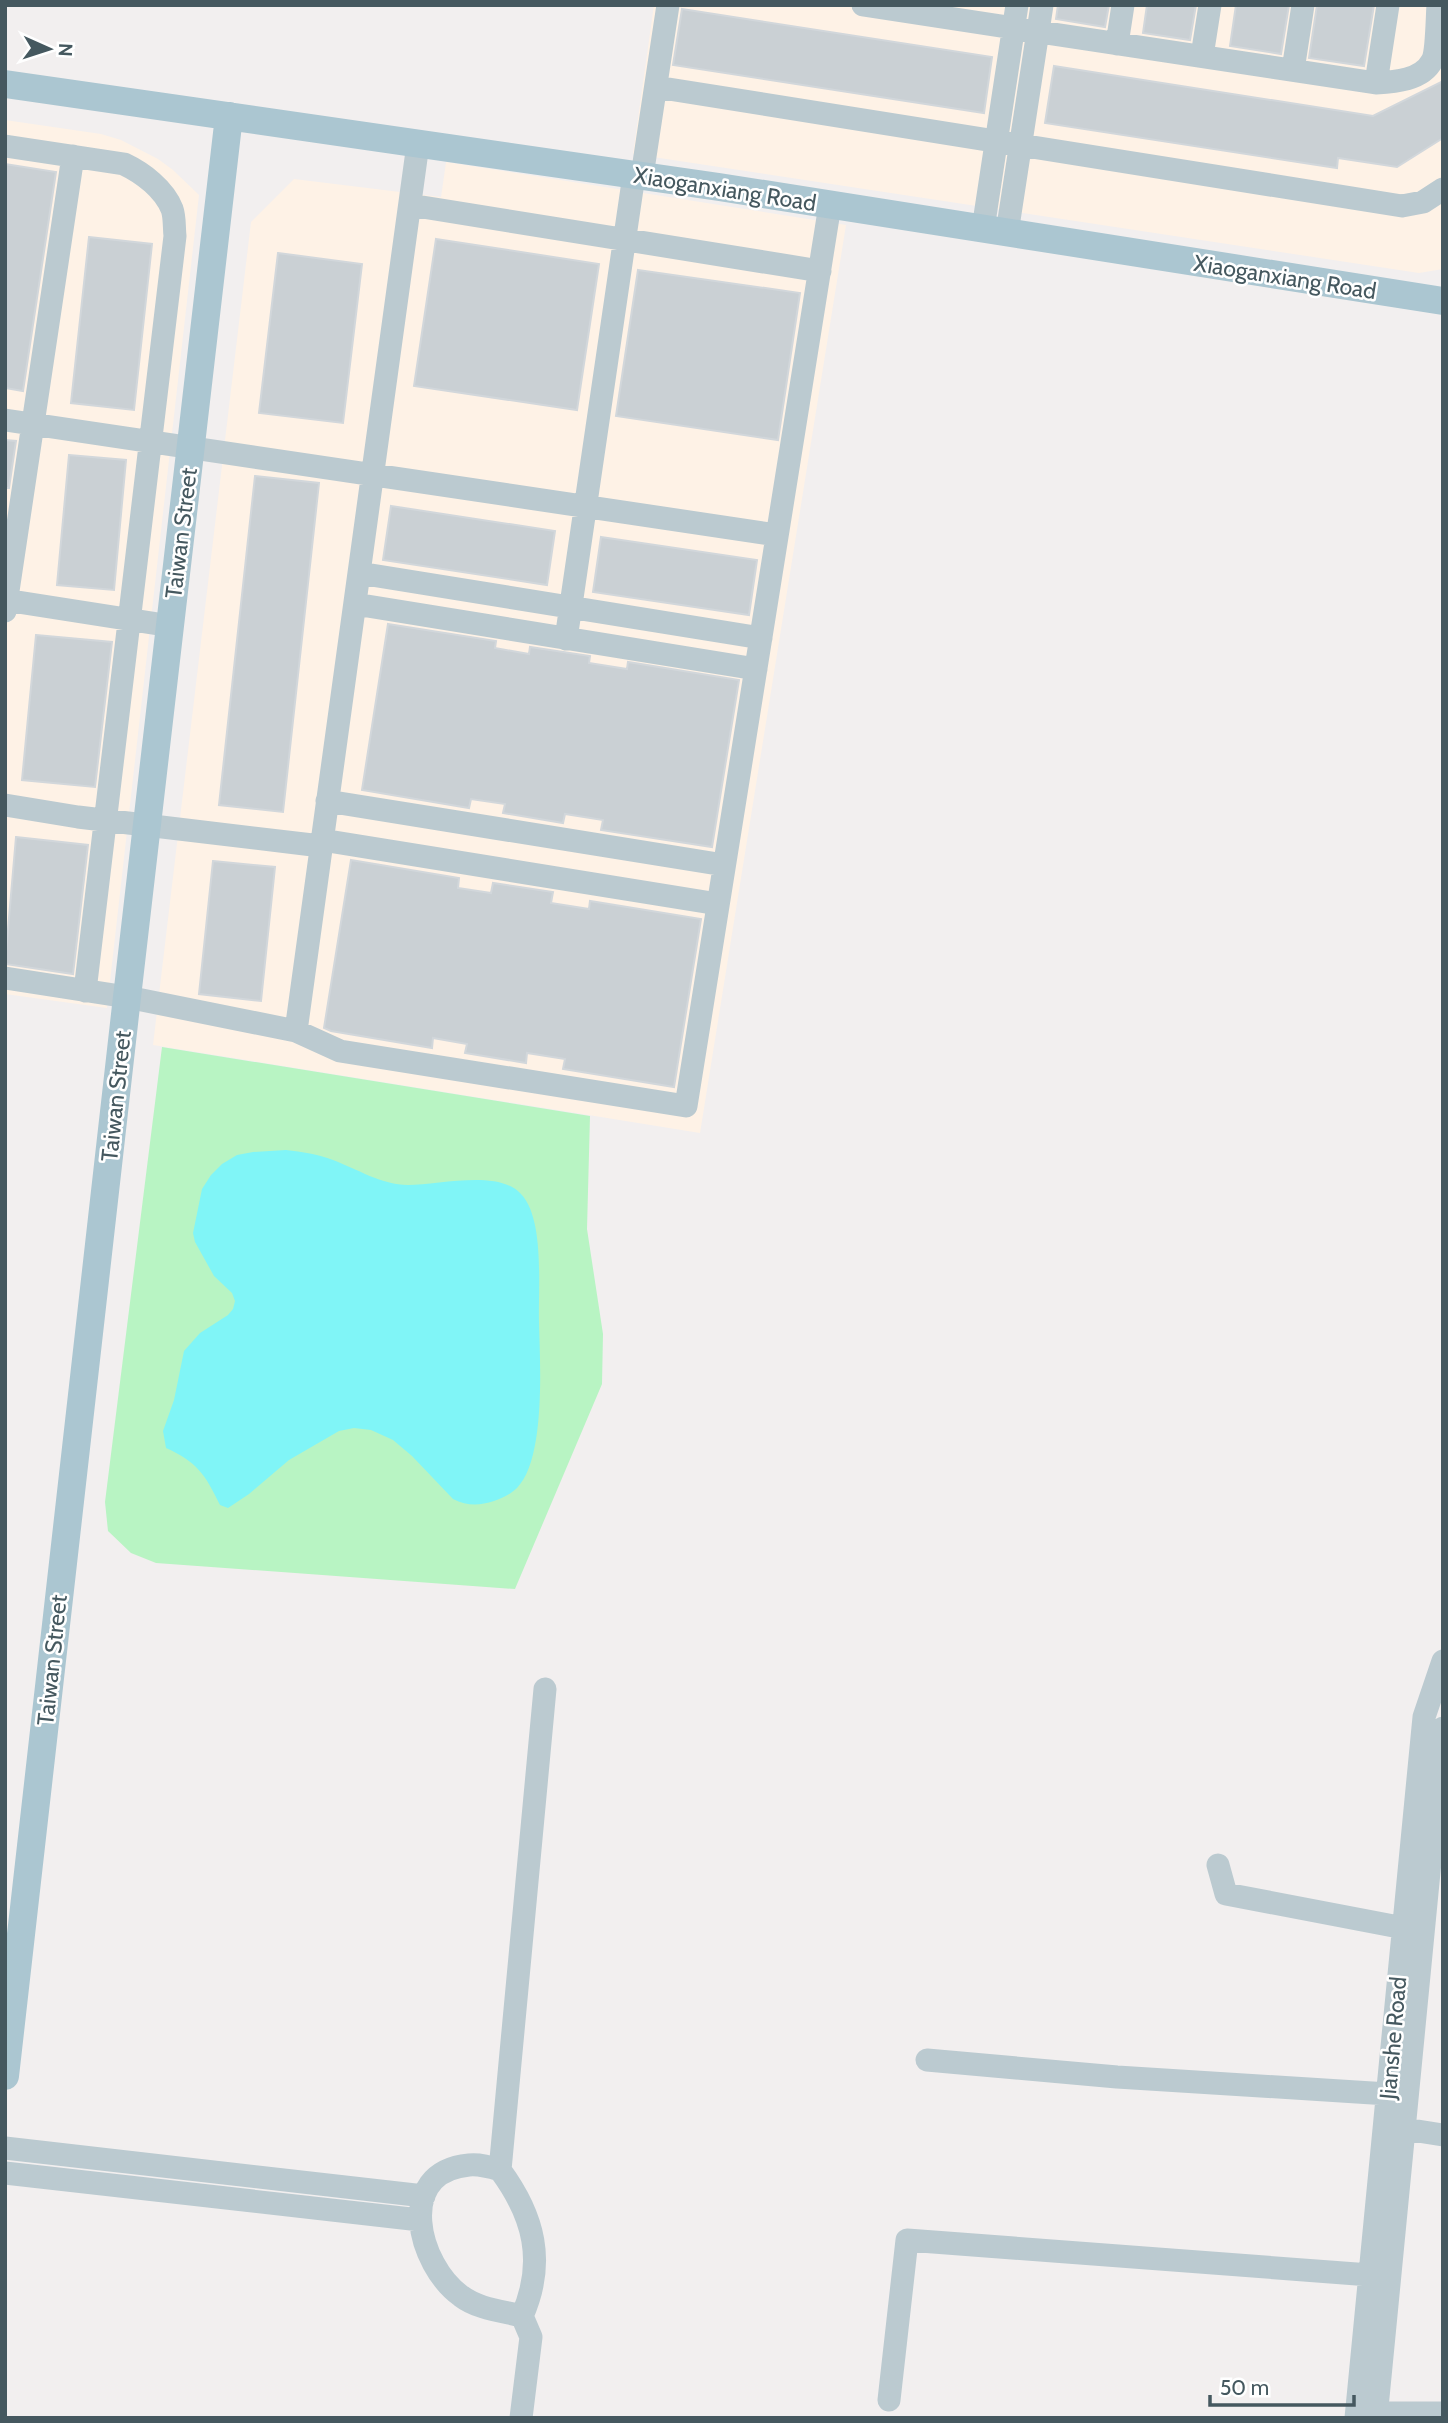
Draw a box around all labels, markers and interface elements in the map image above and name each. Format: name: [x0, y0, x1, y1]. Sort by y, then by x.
north arrow: [14, 14, 84, 84]
text: N: [54, 43, 77, 57]
street label: Xiaoganxiang Road: [632, 161, 818, 217]
street label: Xiaoganxiang Road: [1192, 249, 1378, 305]
street label: Taiwan Street: [159, 466, 203, 600]
street label: Taiwan Street: [95, 1029, 137, 1163]
street label: Taiwan Street: [31, 1593, 73, 1727]
street label: Jianshe Road: [1374, 1975, 1412, 2102]
scale bar: [1210, 2364, 1354, 2408]
text: 50 m: [1220, 2375, 1269, 2400]

